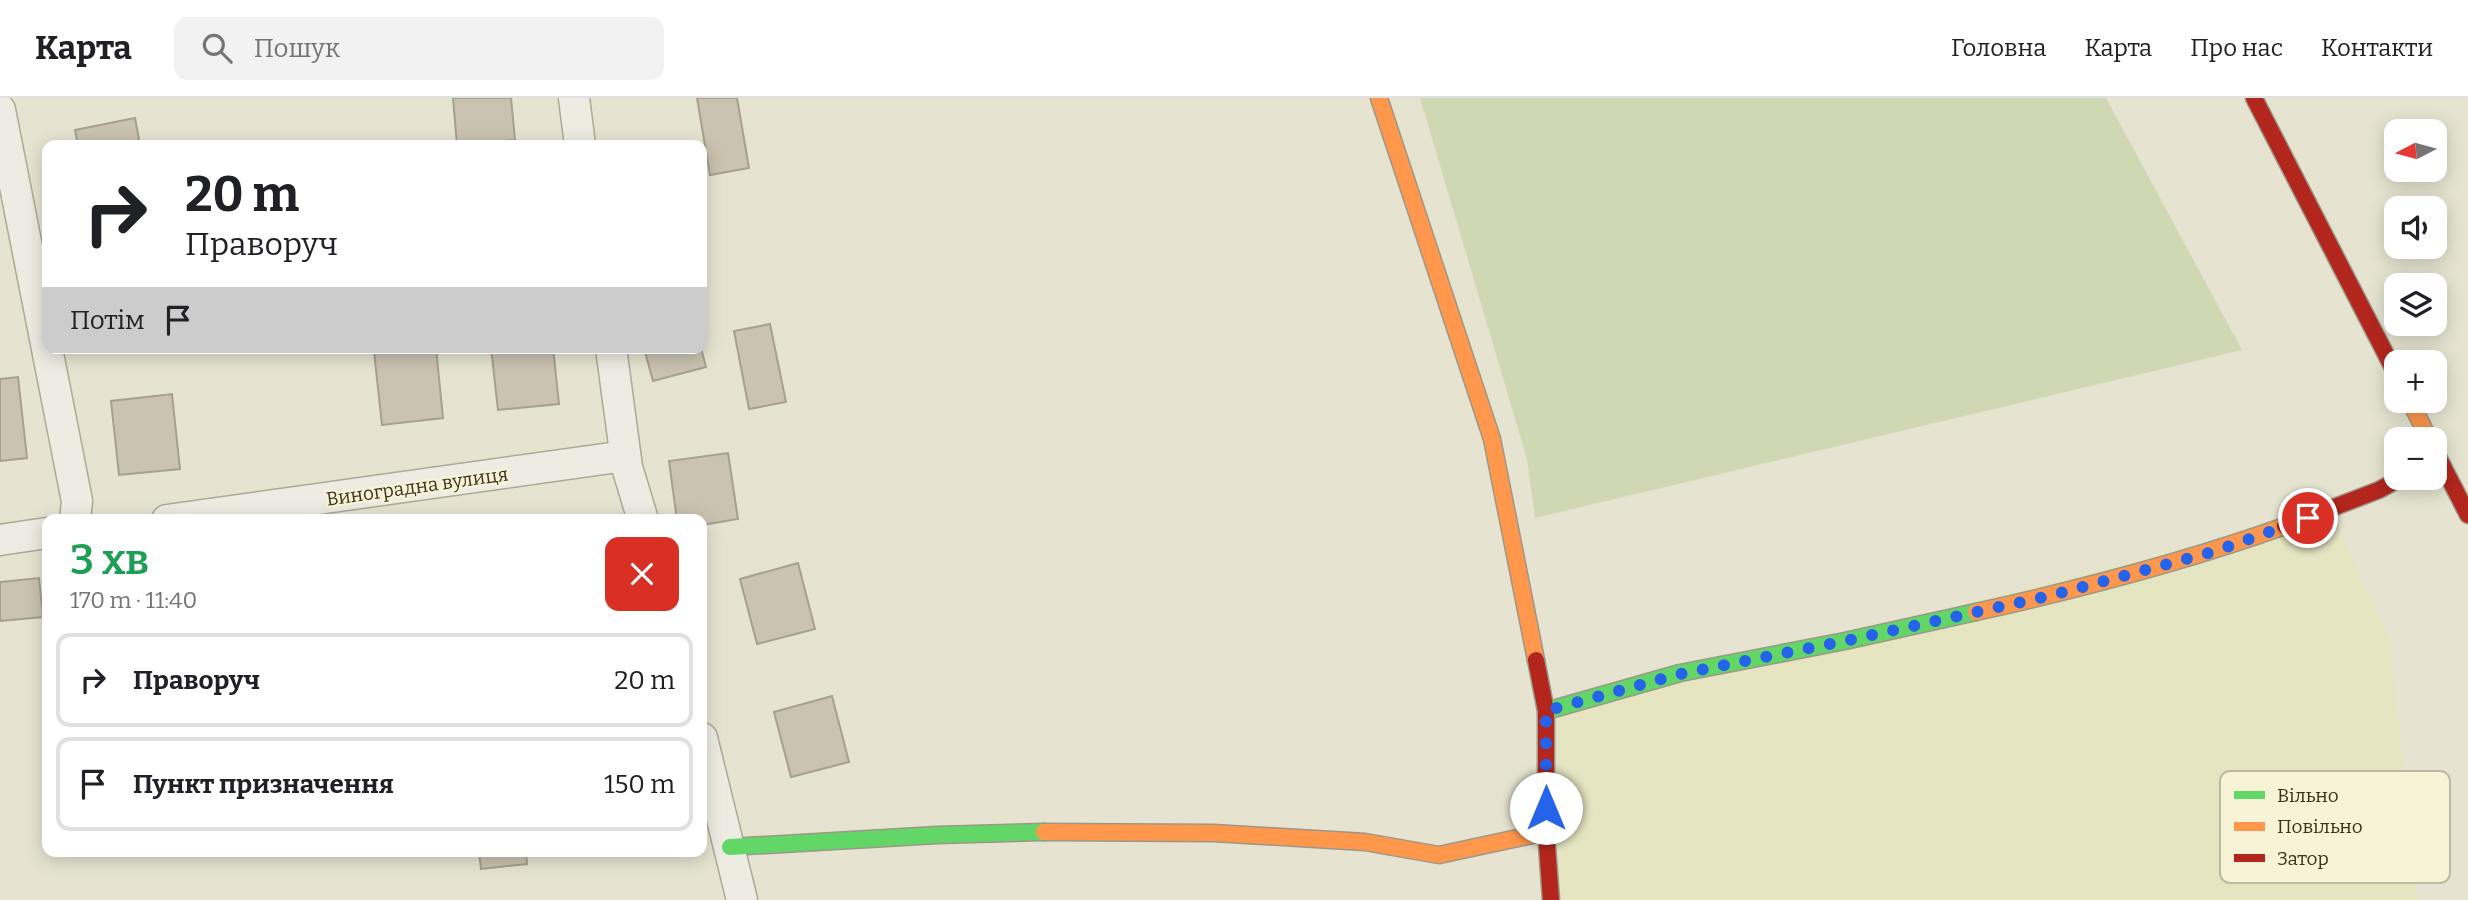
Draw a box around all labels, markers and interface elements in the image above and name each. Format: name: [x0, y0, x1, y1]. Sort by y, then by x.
search box: [174, 17, 664, 80]
text: Карта: [35, 28, 132, 68]
icon: search: [198, 29, 236, 67]
text: Пошук: [254, 33, 340, 64]
text: Головна: [1951, 34, 2046, 62]
text: Карта: [2084, 34, 2152, 62]
text: Про нас: [2190, 34, 2283, 62]
text: Контакти: [2321, 34, 2433, 62]
north arrow: [2384, 119, 2446, 182]
map controls: [2384, 119, 2447, 490]
text: 20 m: [185, 165, 299, 224]
icon: right: [70, 168, 161, 259]
button: sound: [2384, 196, 2447, 259]
text: Праворуч: [185, 225, 338, 263]
button: layers: [2384, 273, 2447, 336]
icon: arrive: [159, 301, 197, 339]
text: Потім: [70, 305, 145, 336]
button: +: [2384, 350, 2447, 413]
button: −: [2384, 427, 2447, 490]
street label: Виноградна вулиця: [325, 462, 510, 511]
pin: [2278, 488, 2338, 548]
icon: arrive: [2289, 499, 2327, 537]
text: 3 хв: [70, 535, 149, 585]
button: close: [605, 537, 679, 611]
text: 170 m · 11:40: [70, 586, 197, 614]
icon: right: [74, 661, 112, 699]
text: Праворуч: [133, 665, 260, 696]
text: 20 m: [614, 665, 675, 696]
icon: arrive: [74, 765, 112, 803]
text: Пункт призначення: [133, 769, 394, 800]
text: 150 m: [604, 769, 675, 800]
position arrow: [1509, 771, 1583, 845]
legend: [2220, 771, 2450, 883]
text: Вільно: [2277, 784, 2339, 807]
text: Повільно: [2277, 815, 2363, 838]
text: Затор: [2277, 847, 2329, 870]

